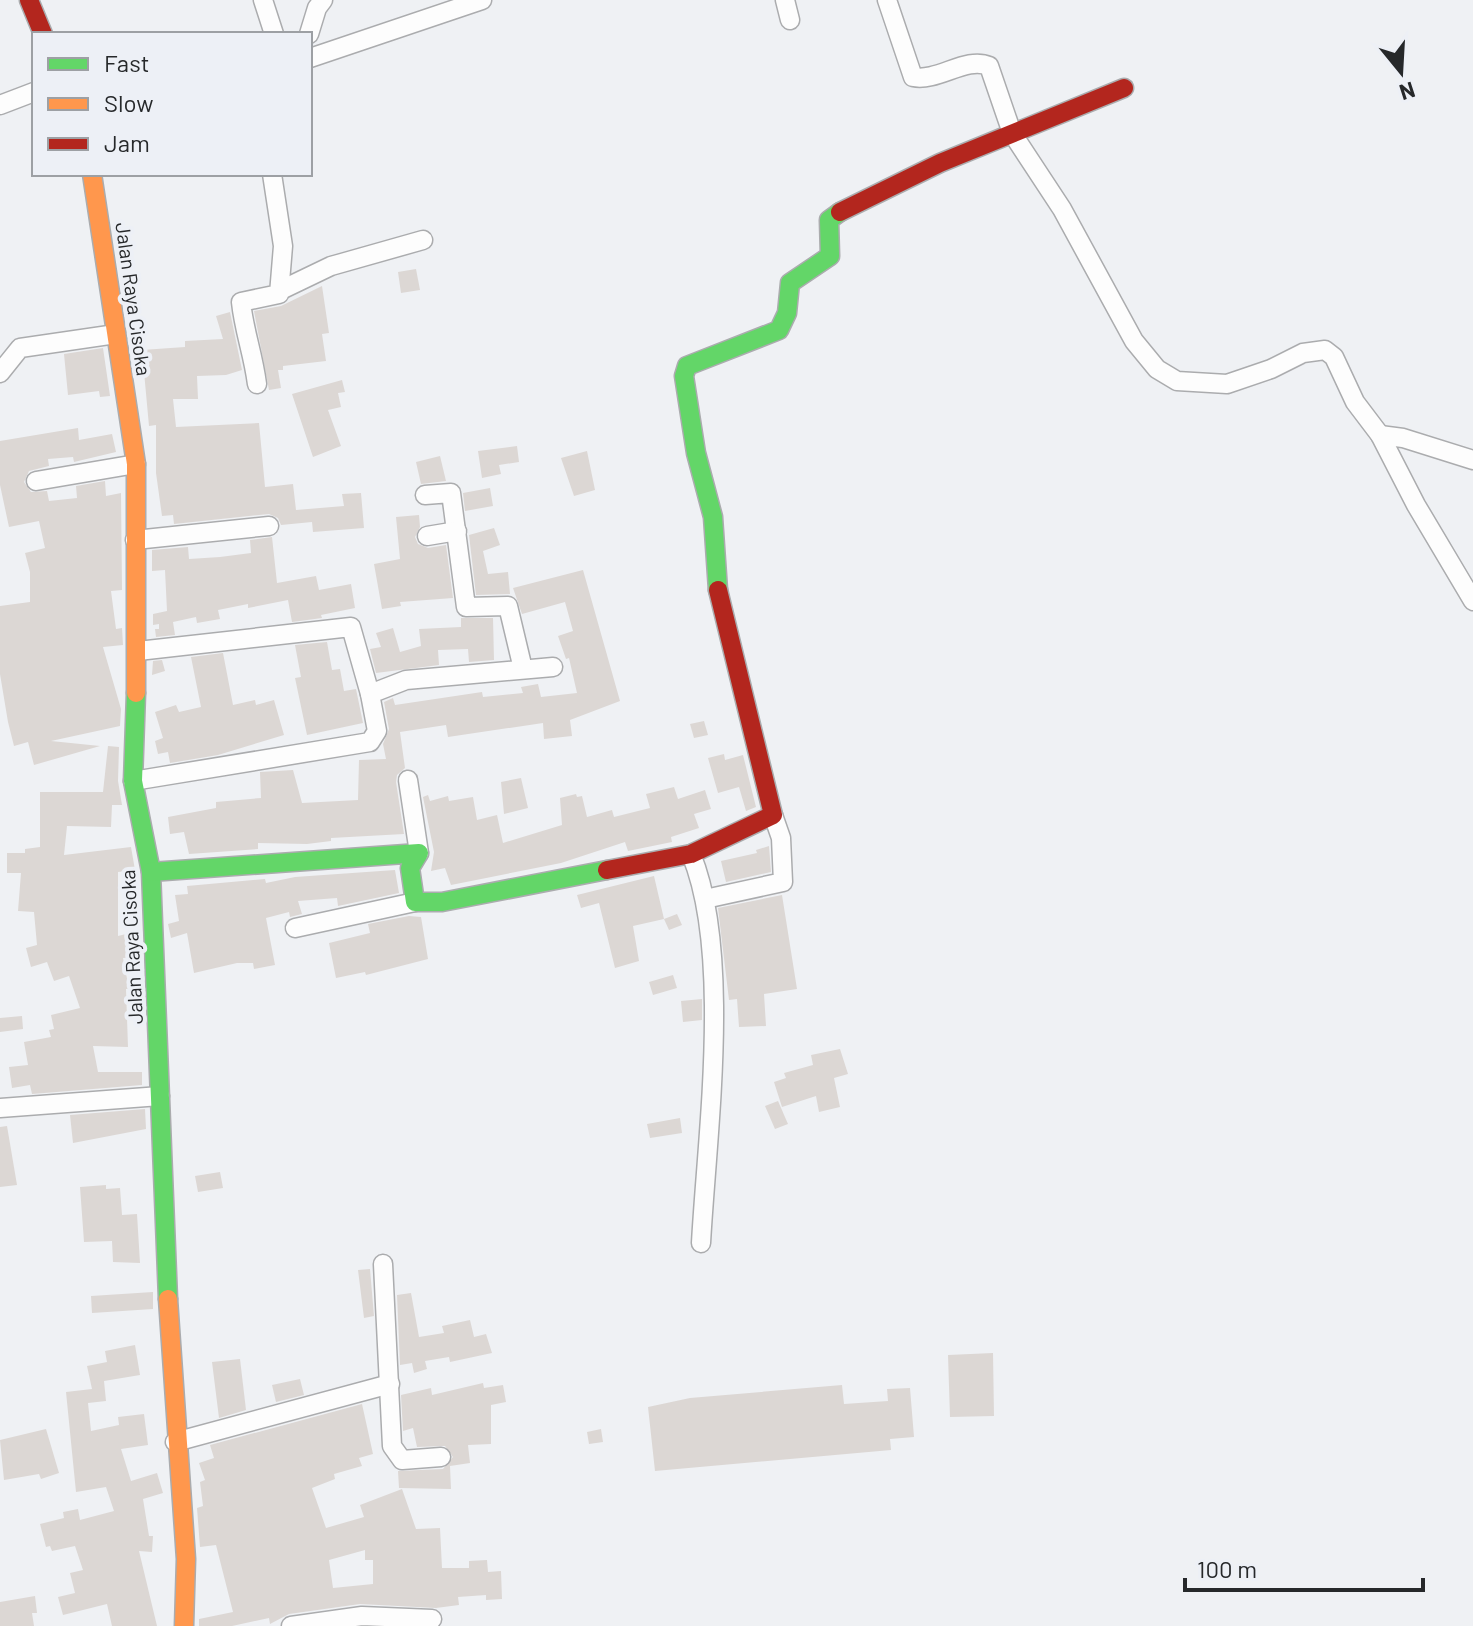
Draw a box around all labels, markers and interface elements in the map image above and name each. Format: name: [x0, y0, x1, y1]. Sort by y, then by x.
legend: [32, 32, 312, 176]
north arrow: [1361, 32, 1441, 112]
text: Fast: [104, 48, 149, 77]
text: N: [1397, 77, 1418, 107]
text: Slow: [104, 88, 153, 117]
text: Jam: [104, 128, 150, 157]
street label: Jalan Raya Cisoka: [111, 221, 157, 377]
street label: Jalan Raya Cisoka: [115, 869, 147, 1025]
scale bar: [1185, 1542, 1423, 1592]
text: 100 m: [1197, 1554, 1257, 1583]

